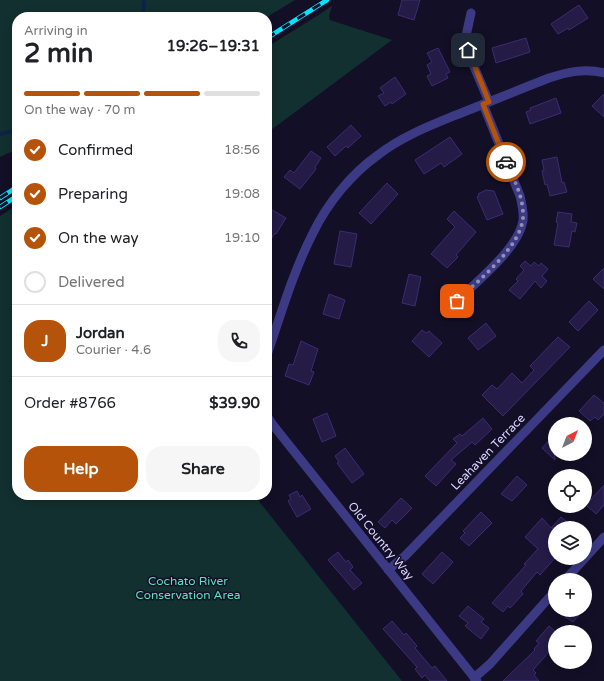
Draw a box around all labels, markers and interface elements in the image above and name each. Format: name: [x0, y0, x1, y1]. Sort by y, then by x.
text: Arriving in: [24, 23, 88, 39]
pin: [451, 33, 485, 67]
text: 19:26–19:31: [167, 37, 260, 55]
text: 2 min: [24, 38, 93, 69]
icon: home: [457, 39, 479, 61]
text: On the way · 70 m: [24, 102, 136, 118]
icon: check: [24, 139, 46, 161]
text: Confirmed: [58, 141, 133, 159]
text: 18:56: [224, 142, 260, 158]
courier: [486, 142, 526, 182]
icon: car: [495, 151, 517, 173]
icon: check: [24, 183, 46, 205]
text: Preparing: [58, 185, 128, 203]
text: 19:08: [224, 186, 260, 202]
icon: check: [24, 227, 46, 249]
text: On the way: [58, 229, 138, 247]
text: 19:10: [224, 230, 260, 246]
text: Delivered: [58, 273, 125, 291]
pin: [440, 284, 474, 318]
icon: bag: [446, 290, 468, 312]
button: phone: [218, 320, 260, 362]
text: Jordan: [76, 324, 125, 342]
text: J: [42, 332, 49, 350]
text: Courier · 4.6: [76, 342, 151, 358]
text: Order #8766: [24, 394, 116, 412]
text: $39.90: [209, 394, 260, 412]
street label: Leahaven Terrace: [448, 411, 528, 493]
north arrow: [548, 417, 592, 461]
map controls: [548, 417, 592, 669]
button: Help: [24, 446, 138, 492]
button: Share: [146, 446, 260, 492]
button: locate: [548, 469, 592, 513]
street label: Old Country Way: [345, 499, 417, 583]
button: layers: [548, 521, 592, 565]
button: +: [548, 573, 592, 617]
park label: Cochato River Conservation Area: [136, 574, 240, 602]
button: −: [548, 625, 592, 669]

